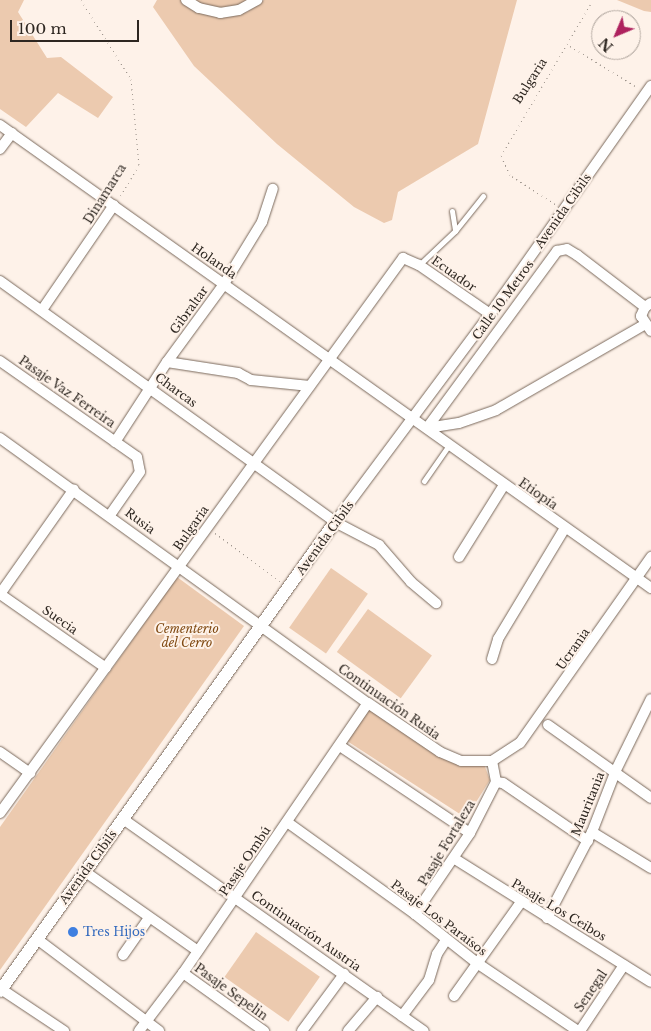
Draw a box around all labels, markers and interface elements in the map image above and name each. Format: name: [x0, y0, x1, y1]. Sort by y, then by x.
scale bar: [12, 10, 141, 42]
north arrow: [591, 10, 641, 60]
text: 100 m: [18, 19, 67, 38]
text: N: [595, 34, 617, 56]
street label: Bulgaria: [510, 56, 550, 106]
street label: Dinamarca: [81, 161, 129, 227]
street label: Avenida Cibils: [532, 171, 594, 251]
street label: Holanda: [188, 240, 240, 282]
street label: Ecuador: [429, 253, 479, 295]
street label: Calle 10 Metros: [469, 257, 537, 343]
street label: Gibraltar: [167, 283, 211, 337]
street label: Pasaje Vaz Ferreira: [16, 353, 118, 431]
street label: Charcas: [152, 370, 200, 410]
street label: Etiopía: [516, 475, 560, 513]
street label: Avenida Cibils: [293, 498, 357, 578]
street label: Bulgaria: [170, 503, 212, 553]
street label: Rusia: [122, 505, 158, 537]
street label: Suecia: [40, 603, 80, 637]
park label: Cementerio del Cerro: [155, 622, 219, 650]
street label: Ucrania: [553, 625, 593, 673]
street label: Continuación Rusia: [335, 661, 443, 743]
street label: Mauritania: [569, 770, 607, 838]
street label: Pasaje Fortaleza: [416, 798, 478, 888]
street label: Pasaje Ombú: [216, 823, 274, 899]
street label: Avenida Cibils: [56, 827, 120, 907]
street label: Pasaje Los Ceibos: [509, 876, 609, 944]
street label: Pasaje Los Paraísos: [388, 877, 490, 959]
street label: Continuación Austria: [248, 888, 364, 974]
place label: Tres Hijos: [83, 925, 145, 939]
marker: Tres Hijos: [67, 926, 79, 938]
street label: Pasaje Sepelin: [192, 961, 270, 1023]
street label: Senegal: [572, 967, 610, 1015]

